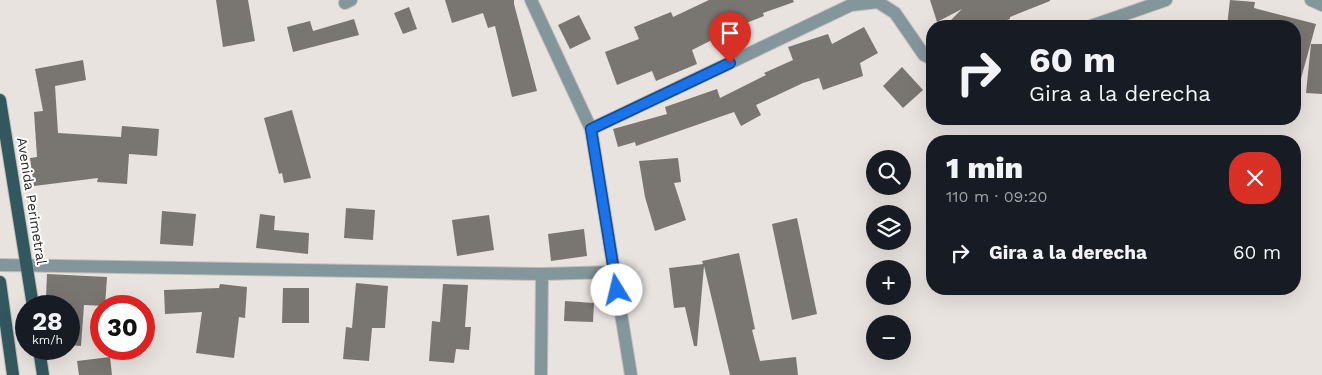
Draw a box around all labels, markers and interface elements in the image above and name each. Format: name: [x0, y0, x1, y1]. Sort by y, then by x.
pin: [709, 12, 751, 63]
icon: arrive: [716, 19, 744, 47]
text: 60 m: [1029, 39, 1116, 81]
icon: right: [946, 40, 1011, 105]
text: Gira a la derecha: [1029, 81, 1211, 106]
street label: Avenida Perimetral: [14, 136, 50, 266]
map controls: [866, 150, 911, 360]
button: search: [866, 150, 911, 195]
text: 1 min: [946, 150, 1023, 185]
button: close: [1229, 152, 1281, 204]
text: 110 m · 09:20: [946, 187, 1048, 206]
button: layers: [866, 205, 911, 250]
icon: right: [946, 239, 974, 267]
text: Gira a la derecha: [989, 241, 1147, 264]
text: 60 m: [1233, 241, 1281, 264]
button: +: [866, 260, 911, 305]
position arrow: [590, 263, 642, 315]
speed limit sign: 30: [90, 295, 155, 360]
text: 28: [32, 307, 63, 336]
button: −: [866, 315, 911, 360]
text: km/h: [32, 333, 63, 347]

